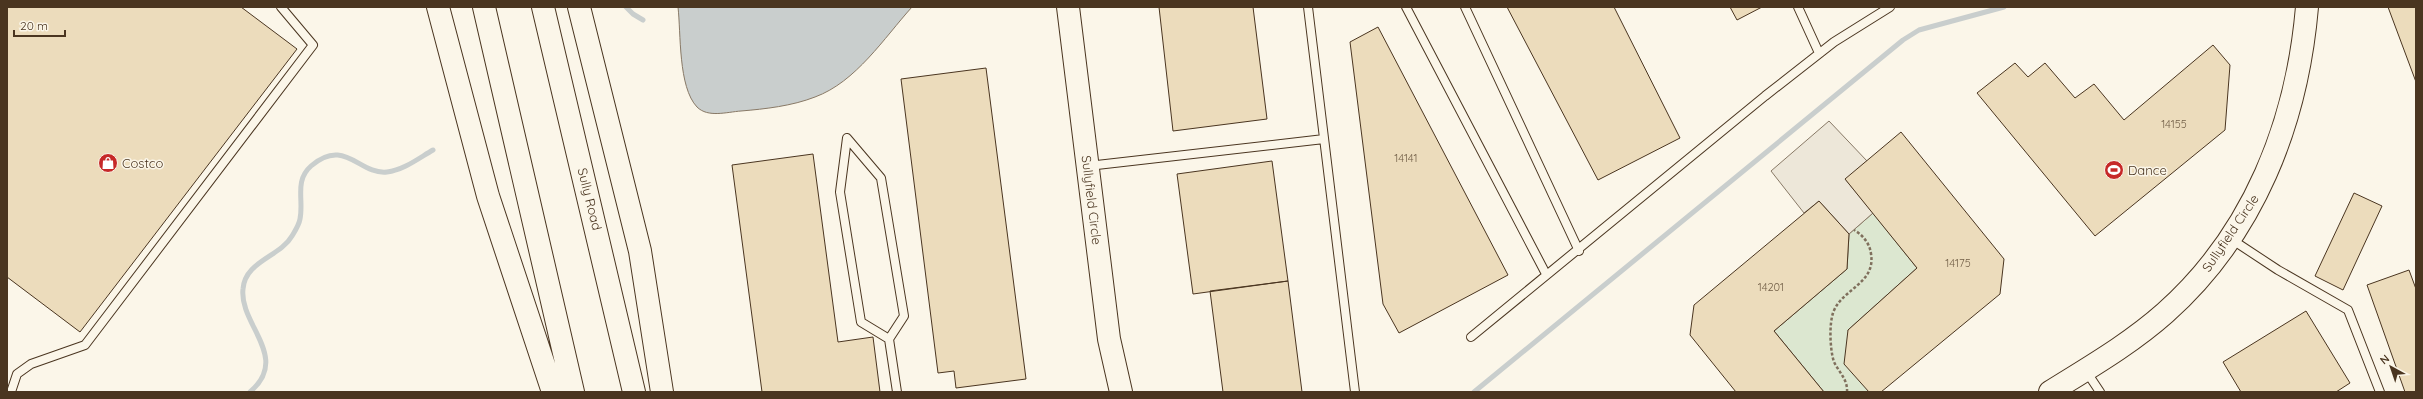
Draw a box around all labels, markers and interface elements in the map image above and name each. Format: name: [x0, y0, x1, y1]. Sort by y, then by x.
scale bar: [14, 12, 65, 38]
text: 20 m: [20, 18, 48, 33]
house number: 14155: [2161, 117, 2187, 131]
house number: 14141: [1394, 151, 1418, 165]
shop icon: Costco: [97, 152, 119, 174]
street label: Sullyfield Circle: [1079, 154, 1105, 246]
place label: Costco: [122, 155, 164, 171]
sports icon: Dance: [2103, 159, 2125, 181]
place label: Dance: [2128, 162, 2167, 178]
street label: Sully Road: [575, 166, 605, 232]
street label: Sullyfield Circle: [2198, 191, 2262, 275]
house number: 14175: [1945, 256, 1971, 270]
house number: 14201: [1758, 280, 1784, 294]
north arrow: [2371, 347, 2411, 387]
text: N: [2377, 351, 2392, 367]

